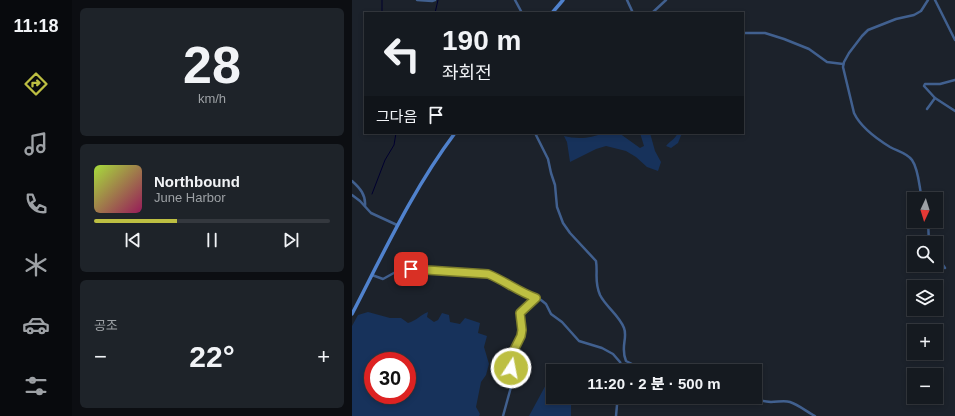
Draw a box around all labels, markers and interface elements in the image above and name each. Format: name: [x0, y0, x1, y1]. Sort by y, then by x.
text: 11:18: [13, 16, 59, 36]
text: 190 m: [442, 25, 521, 56]
icon: left: [376, 28, 428, 80]
text: 28: [183, 36, 241, 94]
text: 좌회전: [442, 63, 492, 83]
icon: directions: [22, 70, 50, 98]
text: km/h: [198, 91, 226, 106]
icon: arrive: [425, 104, 447, 126]
text: 그다음: [376, 108, 417, 125]
icon: music: [22, 130, 50, 158]
text: Northbound: [154, 173, 240, 190]
icon: phone: [22, 190, 50, 218]
text: June Harbor: [154, 190, 226, 205]
north arrow: [907, 192, 943, 228]
map controls: [907, 192, 943, 404]
icon: previous: [122, 229, 144, 251]
icon: pause: [201, 229, 223, 251]
icon: next: [280, 229, 302, 251]
button: search: [907, 236, 943, 272]
icon: climate: [22, 251, 50, 279]
pin: [394, 252, 428, 286]
icon: arrive: [400, 258, 422, 280]
button: layers: [907, 280, 943, 316]
icon: car: [22, 311, 50, 339]
text: 공조: [94, 318, 118, 333]
button: +: [907, 324, 943, 360]
text: 22°: [189, 340, 235, 373]
text: −: [94, 344, 107, 369]
text: +: [317, 344, 330, 369]
position arrow: [490, 347, 532, 389]
speed limit sign: 30: [364, 352, 416, 404]
button: −: [907, 368, 943, 404]
icon: filters: [22, 372, 50, 400]
text: 11:20 · 2 분 · 500 m: [587, 375, 721, 392]

